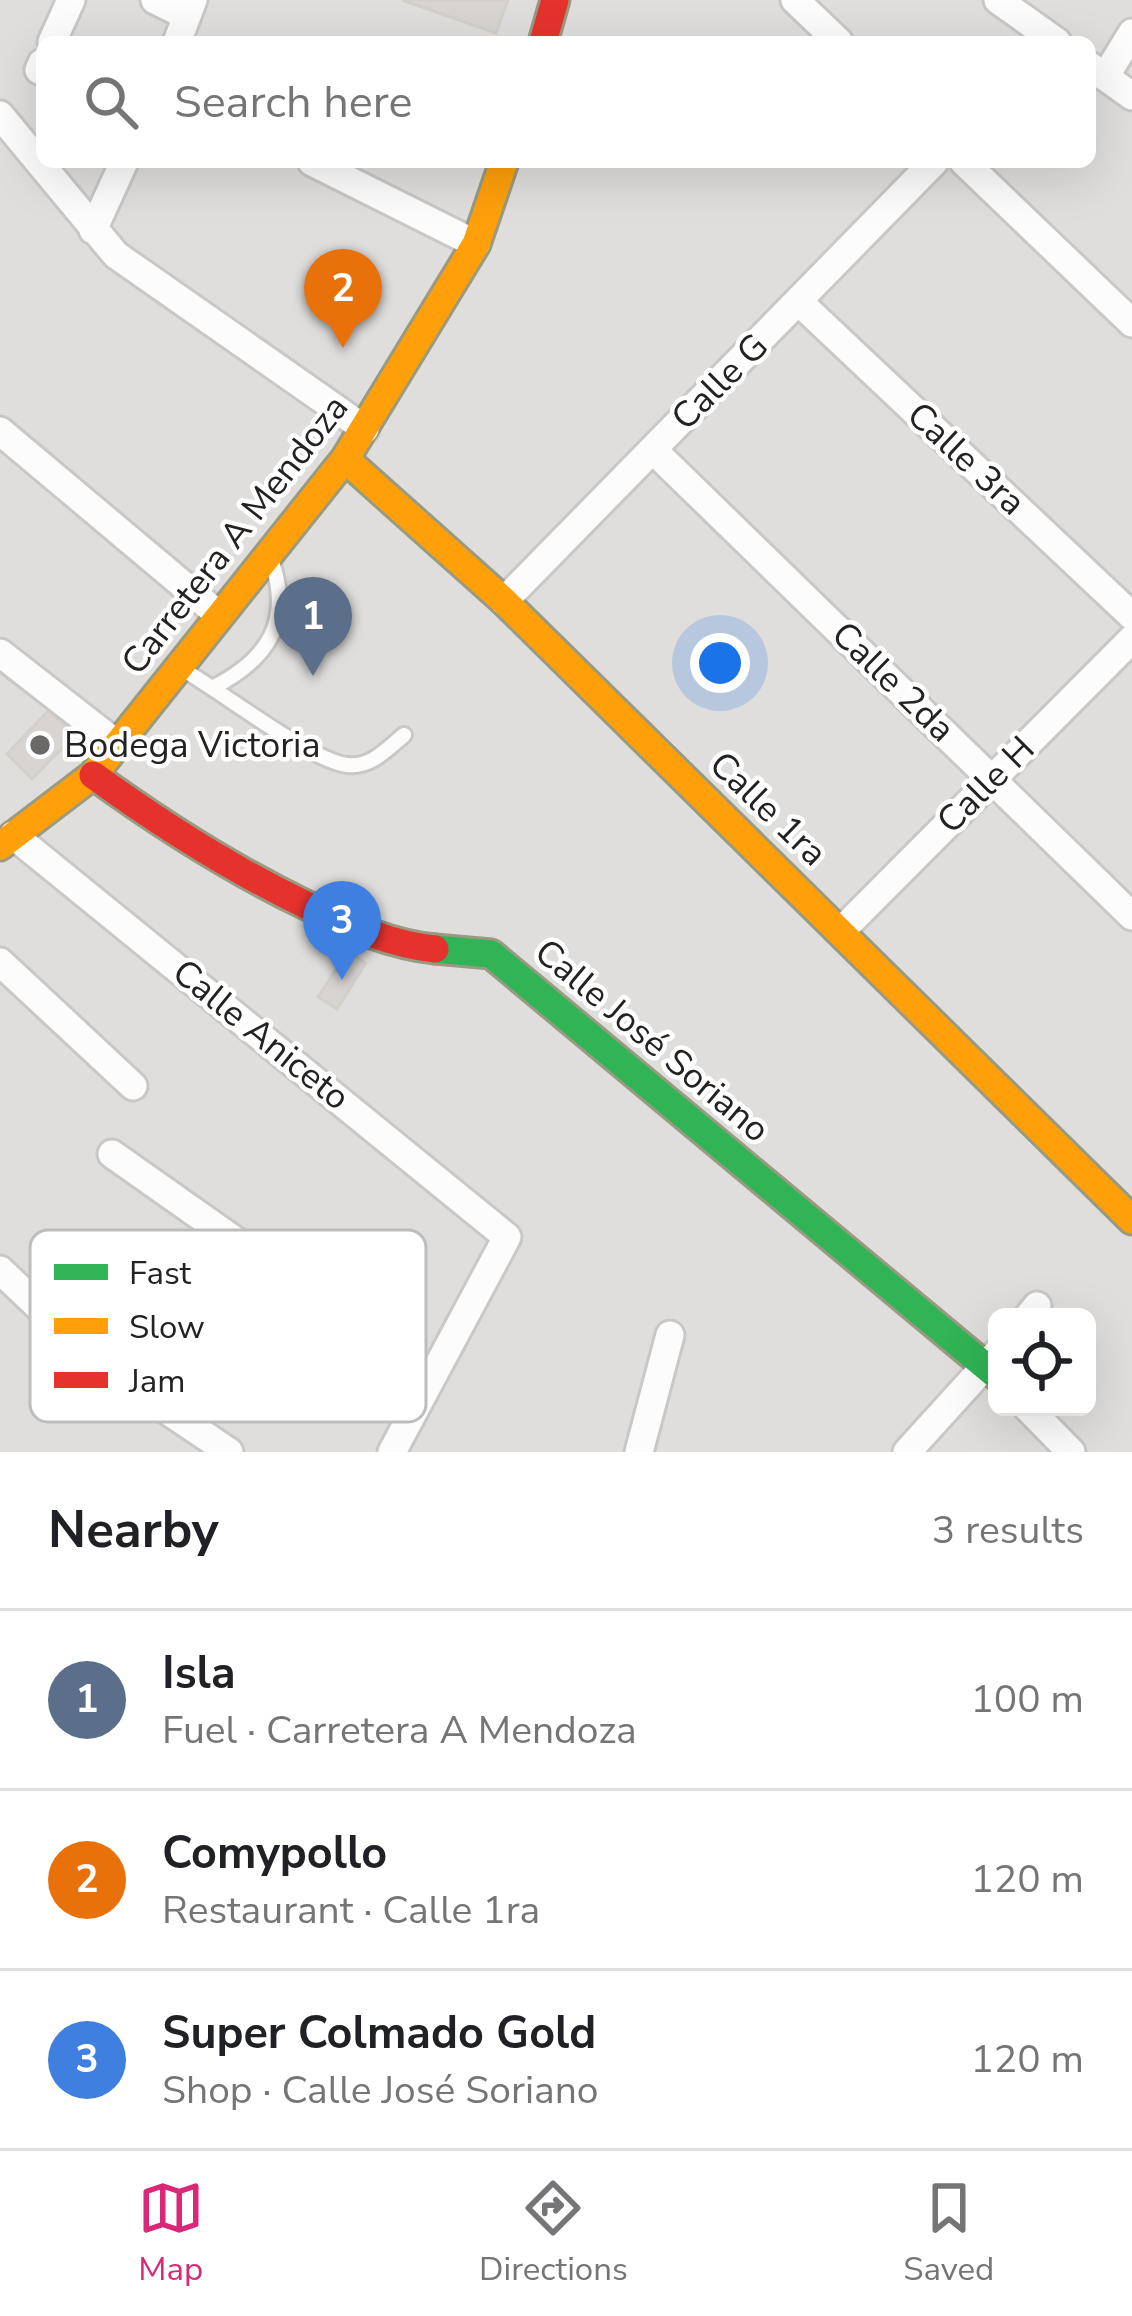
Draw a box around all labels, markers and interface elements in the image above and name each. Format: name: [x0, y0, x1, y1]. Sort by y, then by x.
search box: [36, 36, 1096, 168]
icon: search: [78, 69, 144, 135]
text: Search here: [174, 72, 413, 133]
pin: 2: [304, 249, 382, 348]
street label: Calle G: [661, 323, 779, 441]
street label: Carretera A Mendoza: [110, 385, 360, 685]
street label: Calle 3ra: [896, 391, 1036, 527]
pin: 1: [274, 577, 352, 676]
street label: Calle 2da: [821, 611, 965, 753]
your location: [690, 633, 750, 693]
place label: Bodega Victoria: [64, 721, 321, 770]
street label: Calle H: [926, 725, 1046, 845]
marker: Bodega Victoria: [27, 732, 53, 758]
street label: Calle 1ra: [699, 741, 837, 877]
pin: 3: [303, 881, 381, 980]
street label: Calle José Soriano: [524, 928, 780, 1154]
street label: Calle Aniceto: [162, 948, 360, 1122]
legend: [30, 1230, 426, 1422]
text: Fast: [129, 1251, 192, 1296]
text: Slow: [129, 1305, 205, 1350]
map controls: [988, 1308, 1096, 1416]
button: locate: [988, 1308, 1096, 1416]
text: Jam: [128, 1359, 185, 1404]
text: Nearby: [48, 1495, 219, 1565]
text: 3 results: [932, 1504, 1084, 1557]
text: Isla: [162, 1643, 236, 1704]
text: 1: [75, 1673, 99, 1726]
text: 100 m: [970, 1673, 1084, 1726]
text: Fuel · Carretera A Mendoza: [162, 1704, 637, 1757]
text: Comypollo: [162, 1823, 387, 1884]
text: 2: [75, 1853, 99, 1906]
text: 120 m: [970, 1853, 1084, 1906]
text: Restaurant · Calle 1ra: [162, 1884, 540, 1937]
text: Super Colmado Gold: [162, 2003, 596, 2064]
text: 3: [75, 2033, 99, 2086]
text: 120 m: [970, 2033, 1084, 2086]
text: Shop · Calle José Soriano: [162, 2064, 598, 2117]
tab: Map: [138, 2175, 204, 2292]
tab: Directions: [479, 2175, 628, 2292]
tab: Saved: [903, 2175, 994, 2292]

